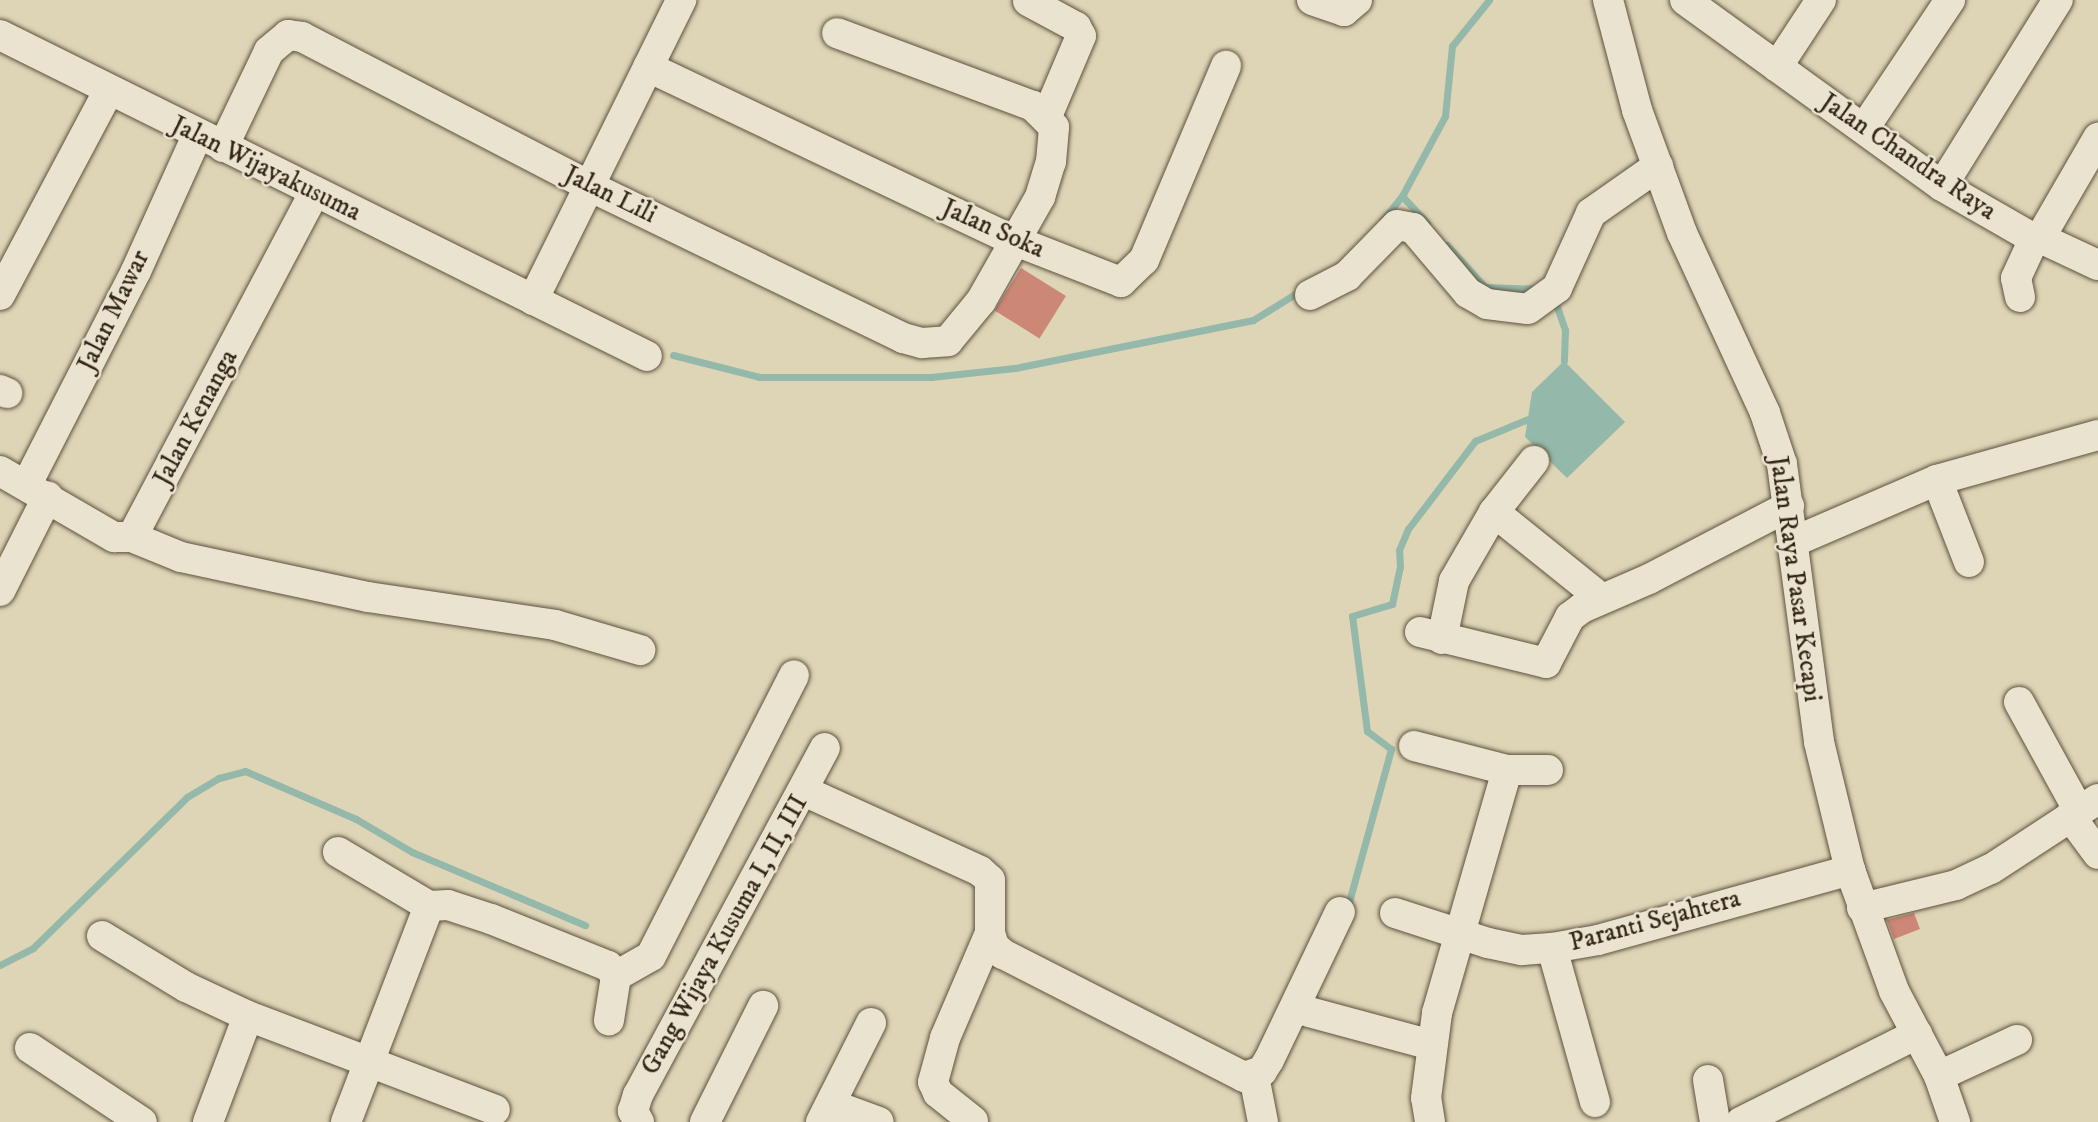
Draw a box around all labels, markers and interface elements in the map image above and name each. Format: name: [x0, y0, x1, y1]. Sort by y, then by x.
street label: Jalan Chandra Raya: [1814, 87, 2002, 227]
street label: Jalan Wijayakusuma: [166, 110, 366, 228]
street label: Jalan Lili: [559, 159, 661, 231]
street label: Jalan Soka: [937, 193, 1049, 265]
street label: Jalan Mawar: [71, 245, 157, 377]
street label: Jalan Kenanga: [147, 345, 245, 491]
street label: Jalan Raya Pasar Kecapi: [1762, 454, 1828, 704]
street label: Gang Wijaya Kusuma I, II, III: [635, 790, 815, 1080]
street label: Paranti Sejahtera: [1566, 883, 1744, 959]

